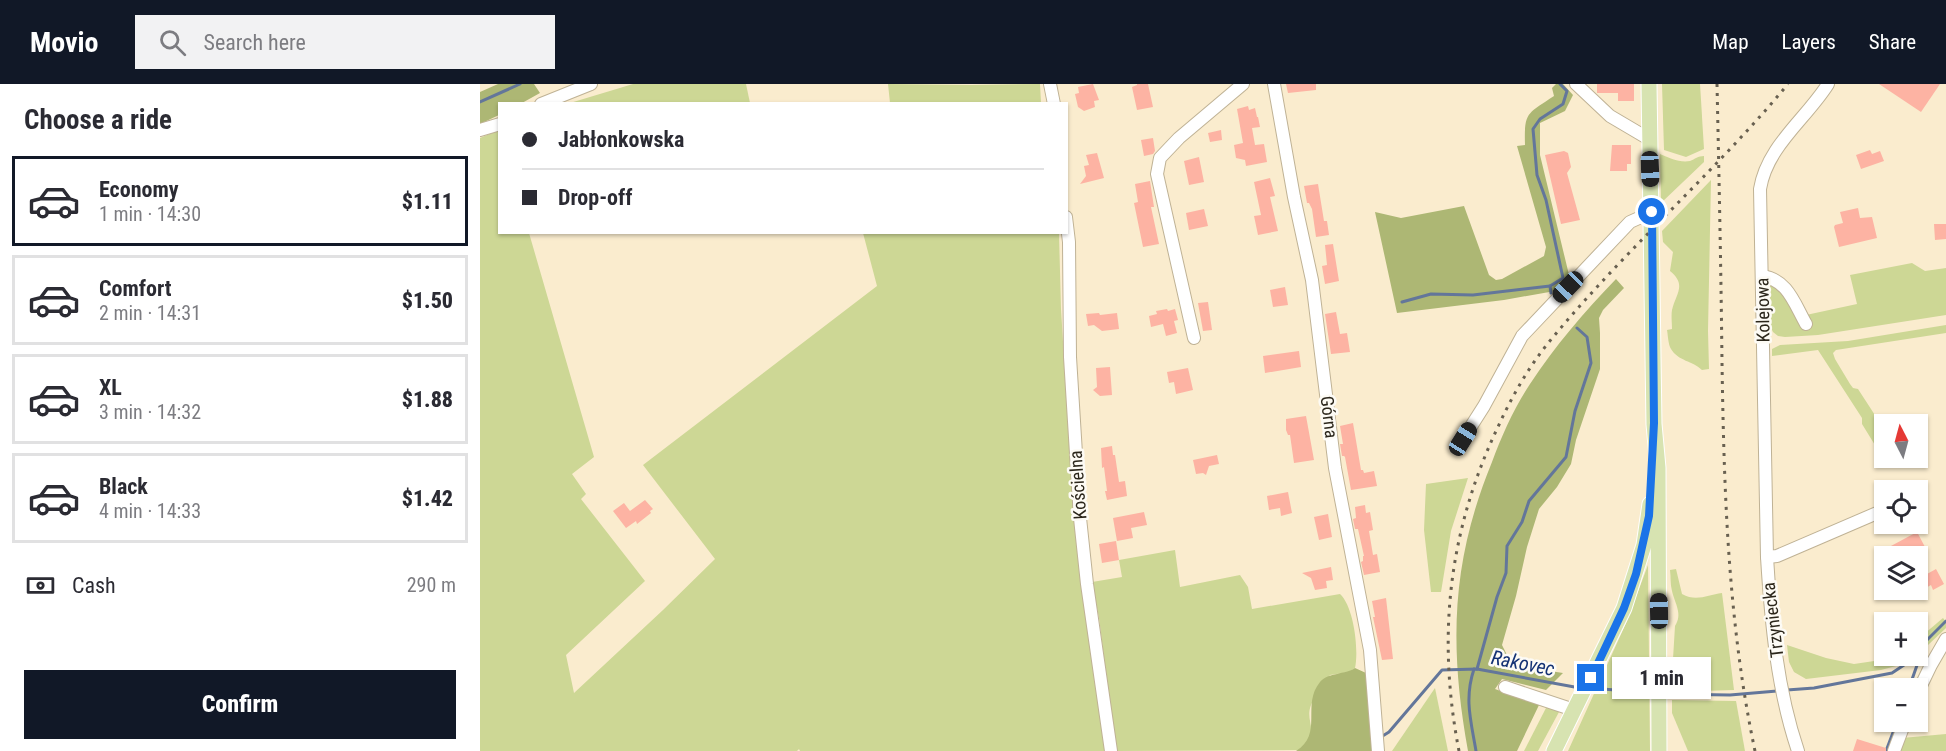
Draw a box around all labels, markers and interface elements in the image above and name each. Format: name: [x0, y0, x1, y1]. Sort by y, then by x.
search box: [135, 15, 555, 69]
text: Movio: [30, 26, 99, 59]
icon: search: [156, 26, 189, 59]
text: Search here: [204, 30, 306, 55]
text: Map: [1712, 30, 1749, 54]
text: Layers: [1782, 30, 1836, 54]
text: Share: [1869, 30, 1916, 54]
text: Choose a ride: [24, 104, 172, 136]
text: Jabłonkowska: [558, 127, 684, 152]
car: [1640, 151, 1660, 187]
icon: car: [27, 174, 81, 228]
text: Economy: [99, 177, 179, 202]
text: Drop-off: [558, 185, 632, 210]
text: $1.11: [402, 189, 453, 214]
route start: [1638, 198, 1665, 225]
text: 1 min · 14:30: [99, 202, 201, 226]
car: [1549, 268, 1587, 306]
icon: car: [27, 273, 81, 327]
text: Comfort: [99, 276, 172, 301]
street label: Kolejowa: [1751, 278, 1774, 342]
text: $1.50: [402, 288, 453, 313]
text: 2 min · 14:31: [99, 301, 201, 325]
icon: car: [27, 372, 81, 426]
text: XL: [99, 375, 122, 400]
text: $1.88: [402, 387, 453, 412]
street label: Górna: [1316, 395, 1343, 439]
text: 3 min · 14:32: [99, 400, 201, 424]
north arrow: [1874, 414, 1928, 468]
map controls: [1874, 414, 1928, 732]
car: [1446, 419, 1480, 459]
street label: Kościelna: [1065, 450, 1090, 520]
icon: car: [27, 471, 81, 525]
text: Black: [99, 474, 148, 499]
button: locate: [1874, 480, 1928, 534]
text: $1.42: [402, 486, 453, 511]
text: 4 min · 14:33: [99, 499, 201, 523]
button: layers: [1874, 546, 1928, 600]
icon: cash: [24, 569, 57, 602]
text: Cash: [72, 573, 116, 598]
text: 290 m: [407, 573, 456, 597]
street label: Trzyniecka: [1757, 581, 1788, 659]
car: [1650, 593, 1668, 629]
button: +: [1874, 612, 1928, 666]
water label: Rakovec: [1489, 645, 1557, 681]
callout: 1 min: [1612, 657, 1711, 699]
route end: [1577, 664, 1604, 691]
text: 1 min: [1639, 666, 1684, 690]
button: Confirm: [24, 670, 456, 739]
button: −: [1874, 678, 1928, 732]

